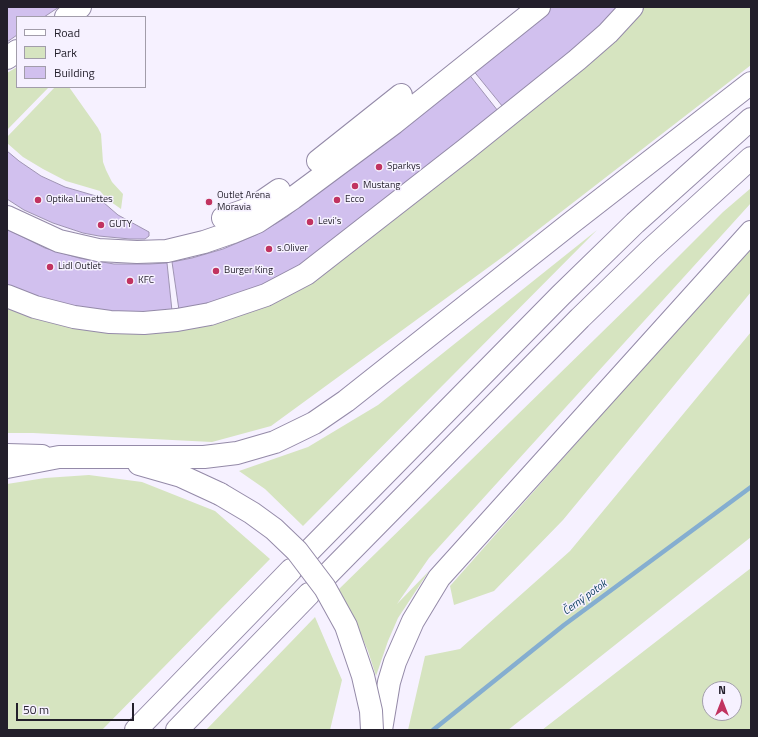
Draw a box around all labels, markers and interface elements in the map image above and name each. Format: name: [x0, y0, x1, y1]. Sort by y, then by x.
legend: [16, 16, 146, 88]
text: Road: [54, 23, 80, 42]
text: Park: [54, 43, 77, 62]
text: Building: [54, 63, 95, 82]
place label: Sparkys: [387, 161, 420, 173]
marker: Sparkys: [374, 162, 384, 172]
place label: Mustang: [363, 180, 400, 192]
marker: Mustang: [350, 181, 360, 191]
place label: Outlet Arena Moravia: [217, 190, 270, 214]
place label: Optika Lunettes: [46, 194, 113, 206]
place label: Ecco: [345, 194, 364, 206]
marker: Optika Lunettes: [33, 195, 43, 205]
marker: Ecco: [332, 195, 342, 205]
marker: Outlet Arena Moravia: [204, 197, 214, 207]
place label: Levi's: [318, 216, 341, 228]
marker: Levi's: [305, 217, 315, 227]
place label: GUTY: [109, 219, 132, 231]
marker: GUTY: [96, 220, 106, 230]
place label: s.Oliver: [277, 243, 308, 255]
marker: s.Oliver: [264, 244, 274, 254]
place label: Lidl Outlet: [58, 261, 101, 273]
marker: Lidl Outlet: [45, 262, 55, 272]
place label: Burger King: [224, 265, 273, 277]
marker: Burger King: [211, 266, 221, 276]
place label: KFC: [138, 275, 154, 287]
marker: KFC: [125, 276, 135, 286]
water label: Černý potok: [560, 578, 610, 618]
north arrow: [702, 681, 742, 721]
text: N: [718, 682, 726, 698]
scale bar: [18, 695, 136, 721]
text: 50 m: [23, 700, 49, 719]

